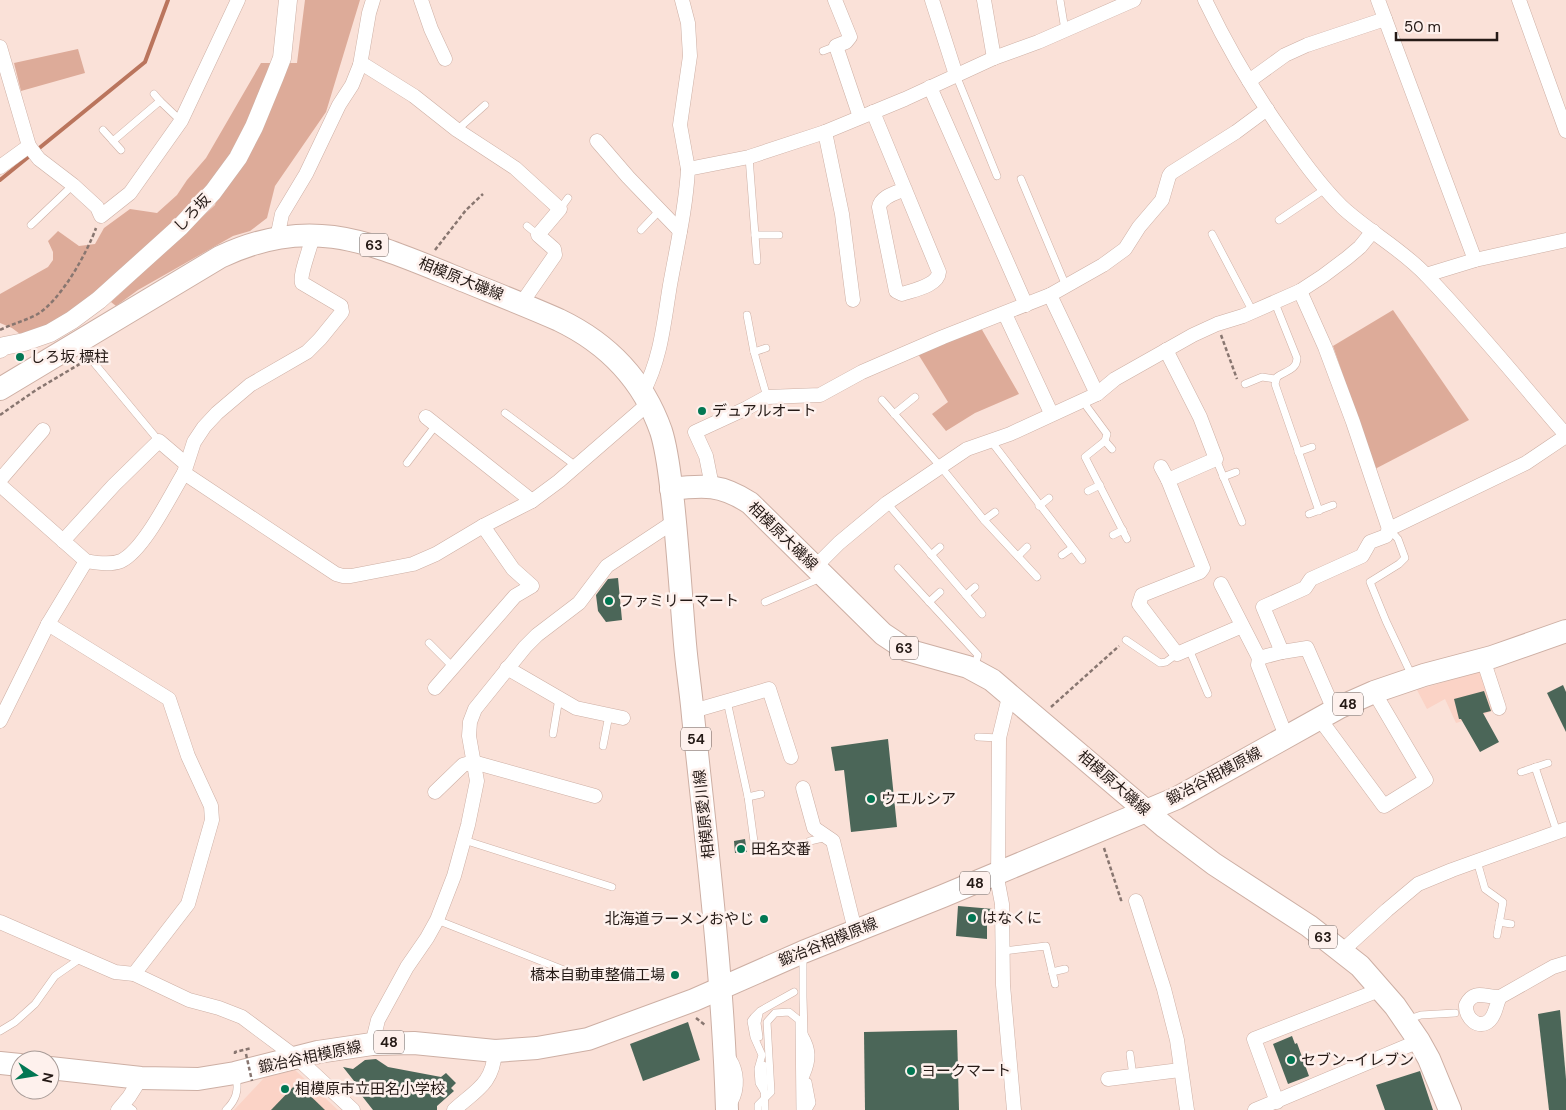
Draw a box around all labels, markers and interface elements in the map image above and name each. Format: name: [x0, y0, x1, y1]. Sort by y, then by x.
scale bar: [1396, 10, 1497, 42]
text: 50 m: [1404, 17, 1441, 37]
street label: しろ坂: [169, 190, 215, 236]
road number: 63: [360, 234, 388, 256]
street label: 相模原大磯線: [416, 253, 506, 305]
place label: しろ坂 標柱: [30, 347, 109, 367]
marker: しろ坂 標柱: [14, 351, 26, 363]
place label: デュアルオート: [712, 401, 817, 421]
marker: デュアルオート: [696, 405, 708, 417]
street label: 相模原大磯線: [744, 498, 822, 574]
place label: ファミリーマート: [619, 591, 739, 611]
marker: ファミリーマート: [603, 595, 615, 607]
road number: 63: [890, 636, 918, 660]
road number: 48: [1333, 692, 1363, 716]
road number: 54: [681, 728, 711, 751]
street label: 鍛冶谷相模原線: [1163, 743, 1265, 809]
street label: 相模原大磯線: [1073, 746, 1155, 820]
street label: 相模原愛川線: [689, 768, 719, 860]
place label: ウエルシア: [881, 789, 956, 809]
marker: ウエルシア: [865, 793, 877, 805]
place label: 田名交番: [751, 839, 811, 859]
marker: 田名交番: [735, 843, 747, 855]
road number: 48: [960, 871, 990, 894]
place label: はなくに: [982, 908, 1042, 928]
place label: 北海道ラーメンおやじ: [605, 909, 754, 929]
marker: はなくに: [966, 912, 978, 924]
marker: 北海道ラーメンおやじ: [758, 913, 770, 925]
street label: 鍛冶谷相模原線: [776, 913, 880, 971]
road number: 63: [1309, 926, 1337, 949]
place label: 橋本自動車整備工場: [530, 965, 665, 985]
marker: 橋本自動車整備工場: [669, 969, 681, 981]
road number: 48: [374, 1030, 404, 1054]
street label: 鍛冶谷相模原線: [257, 1036, 363, 1078]
north arrow: [10, 1050, 60, 1100]
place label: セブン-イレブン: [1301, 1050, 1414, 1070]
marker: セブン-イレブン: [1285, 1054, 1297, 1066]
place label: ヨークマート: [921, 1061, 1011, 1081]
marker: ヨークマート: [905, 1065, 917, 1077]
text: N: [38, 1071, 58, 1085]
place label: 相模原市立田名小学校: [295, 1079, 445, 1099]
marker: 相模原市立田名小学校: [279, 1083, 291, 1095]

